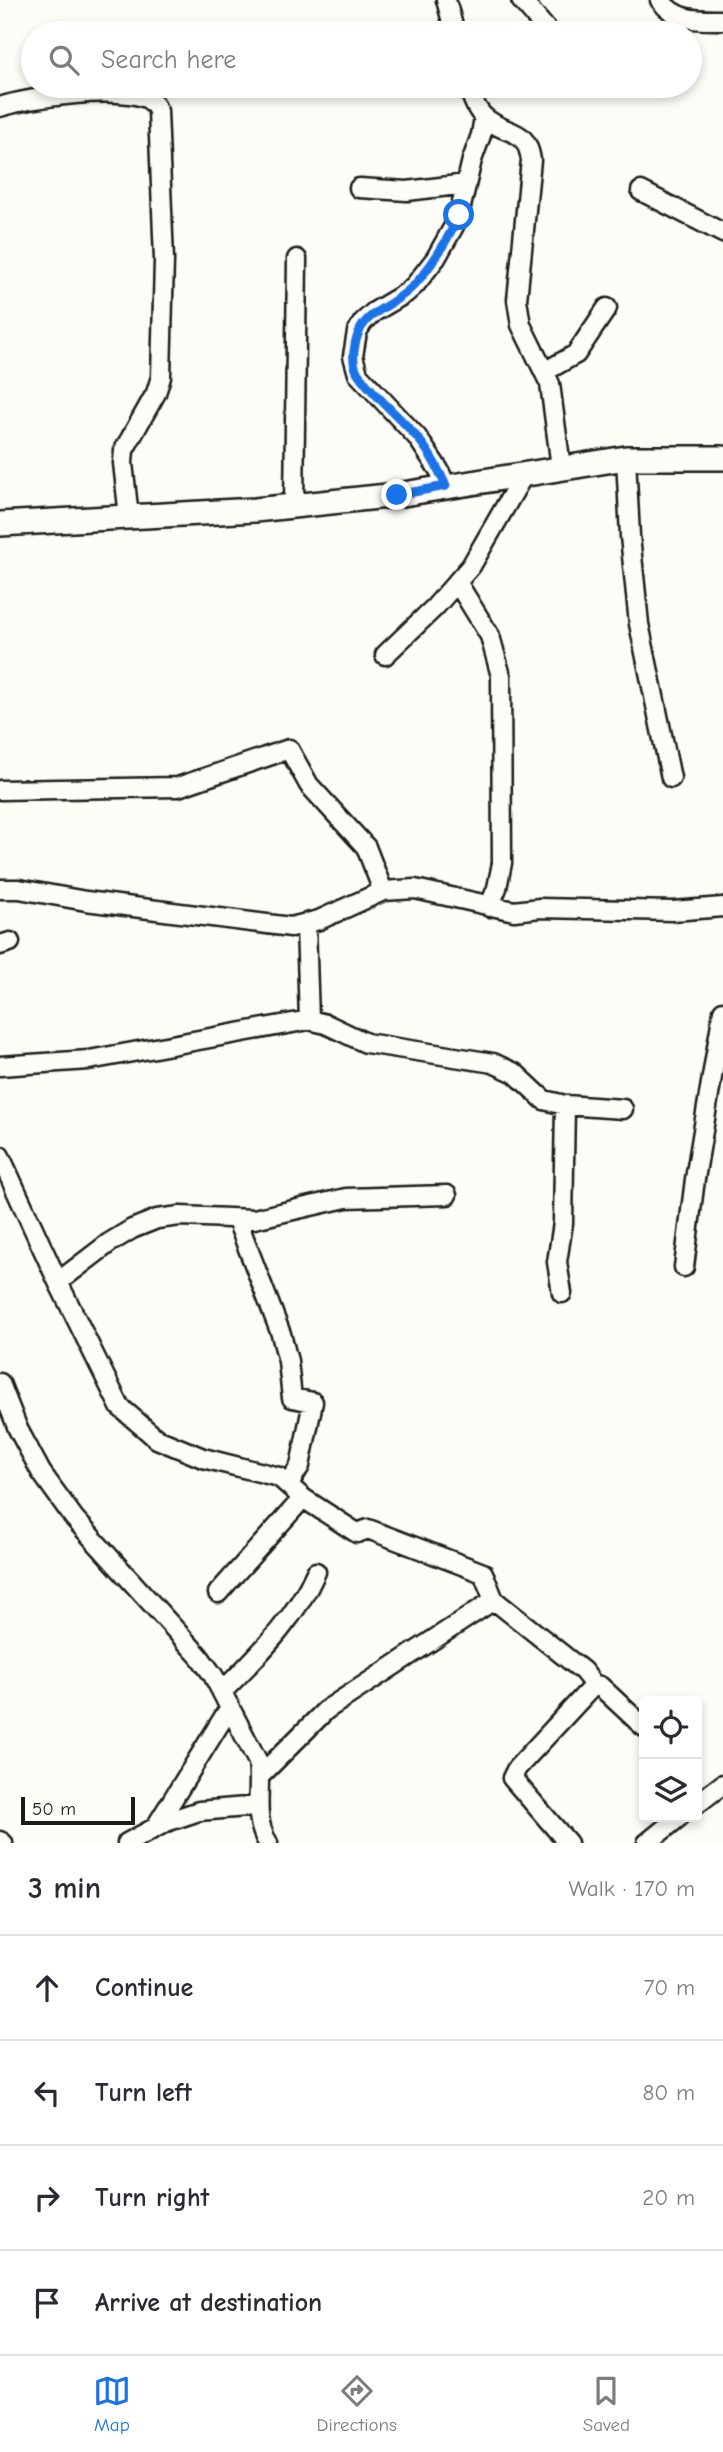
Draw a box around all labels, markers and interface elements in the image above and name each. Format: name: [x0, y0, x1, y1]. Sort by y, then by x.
search box: [21, 21, 702, 98]
icon: search: [45, 41, 83, 79]
text: Search here: [101, 45, 236, 75]
route start: [443, 199, 474, 230]
route end: [381, 479, 412, 510]
map controls: [639, 1696, 702, 1822]
button: locate: [639, 1696, 702, 1759]
button: layers: [639, 1759, 702, 1822]
scale bar: [21, 1794, 135, 1826]
text: 50 m: [32, 1798, 76, 1820]
text: 3 min: [28, 1871, 101, 1906]
text: Walk · 170 m: [568, 1875, 695, 1902]
icon: ahead: [28, 1969, 66, 2007]
text: Continue: [95, 1973, 193, 2003]
text: 70 m: [643, 1974, 695, 2001]
icon: left: [28, 2074, 66, 2112]
text: Turn left: [95, 2078, 192, 2108]
text: 80 m: [642, 2079, 695, 2106]
icon: right: [28, 2179, 66, 2217]
text: Turn right: [95, 2183, 209, 2213]
text: 20 m: [642, 2184, 695, 2211]
icon: arrive: [28, 2284, 66, 2322]
text: Arrive at destination: [95, 2288, 322, 2318]
tab: Map: [93, 2372, 131, 2436]
tab: Directions: [317, 2372, 397, 2436]
tab: Saved: [583, 2372, 630, 2436]

